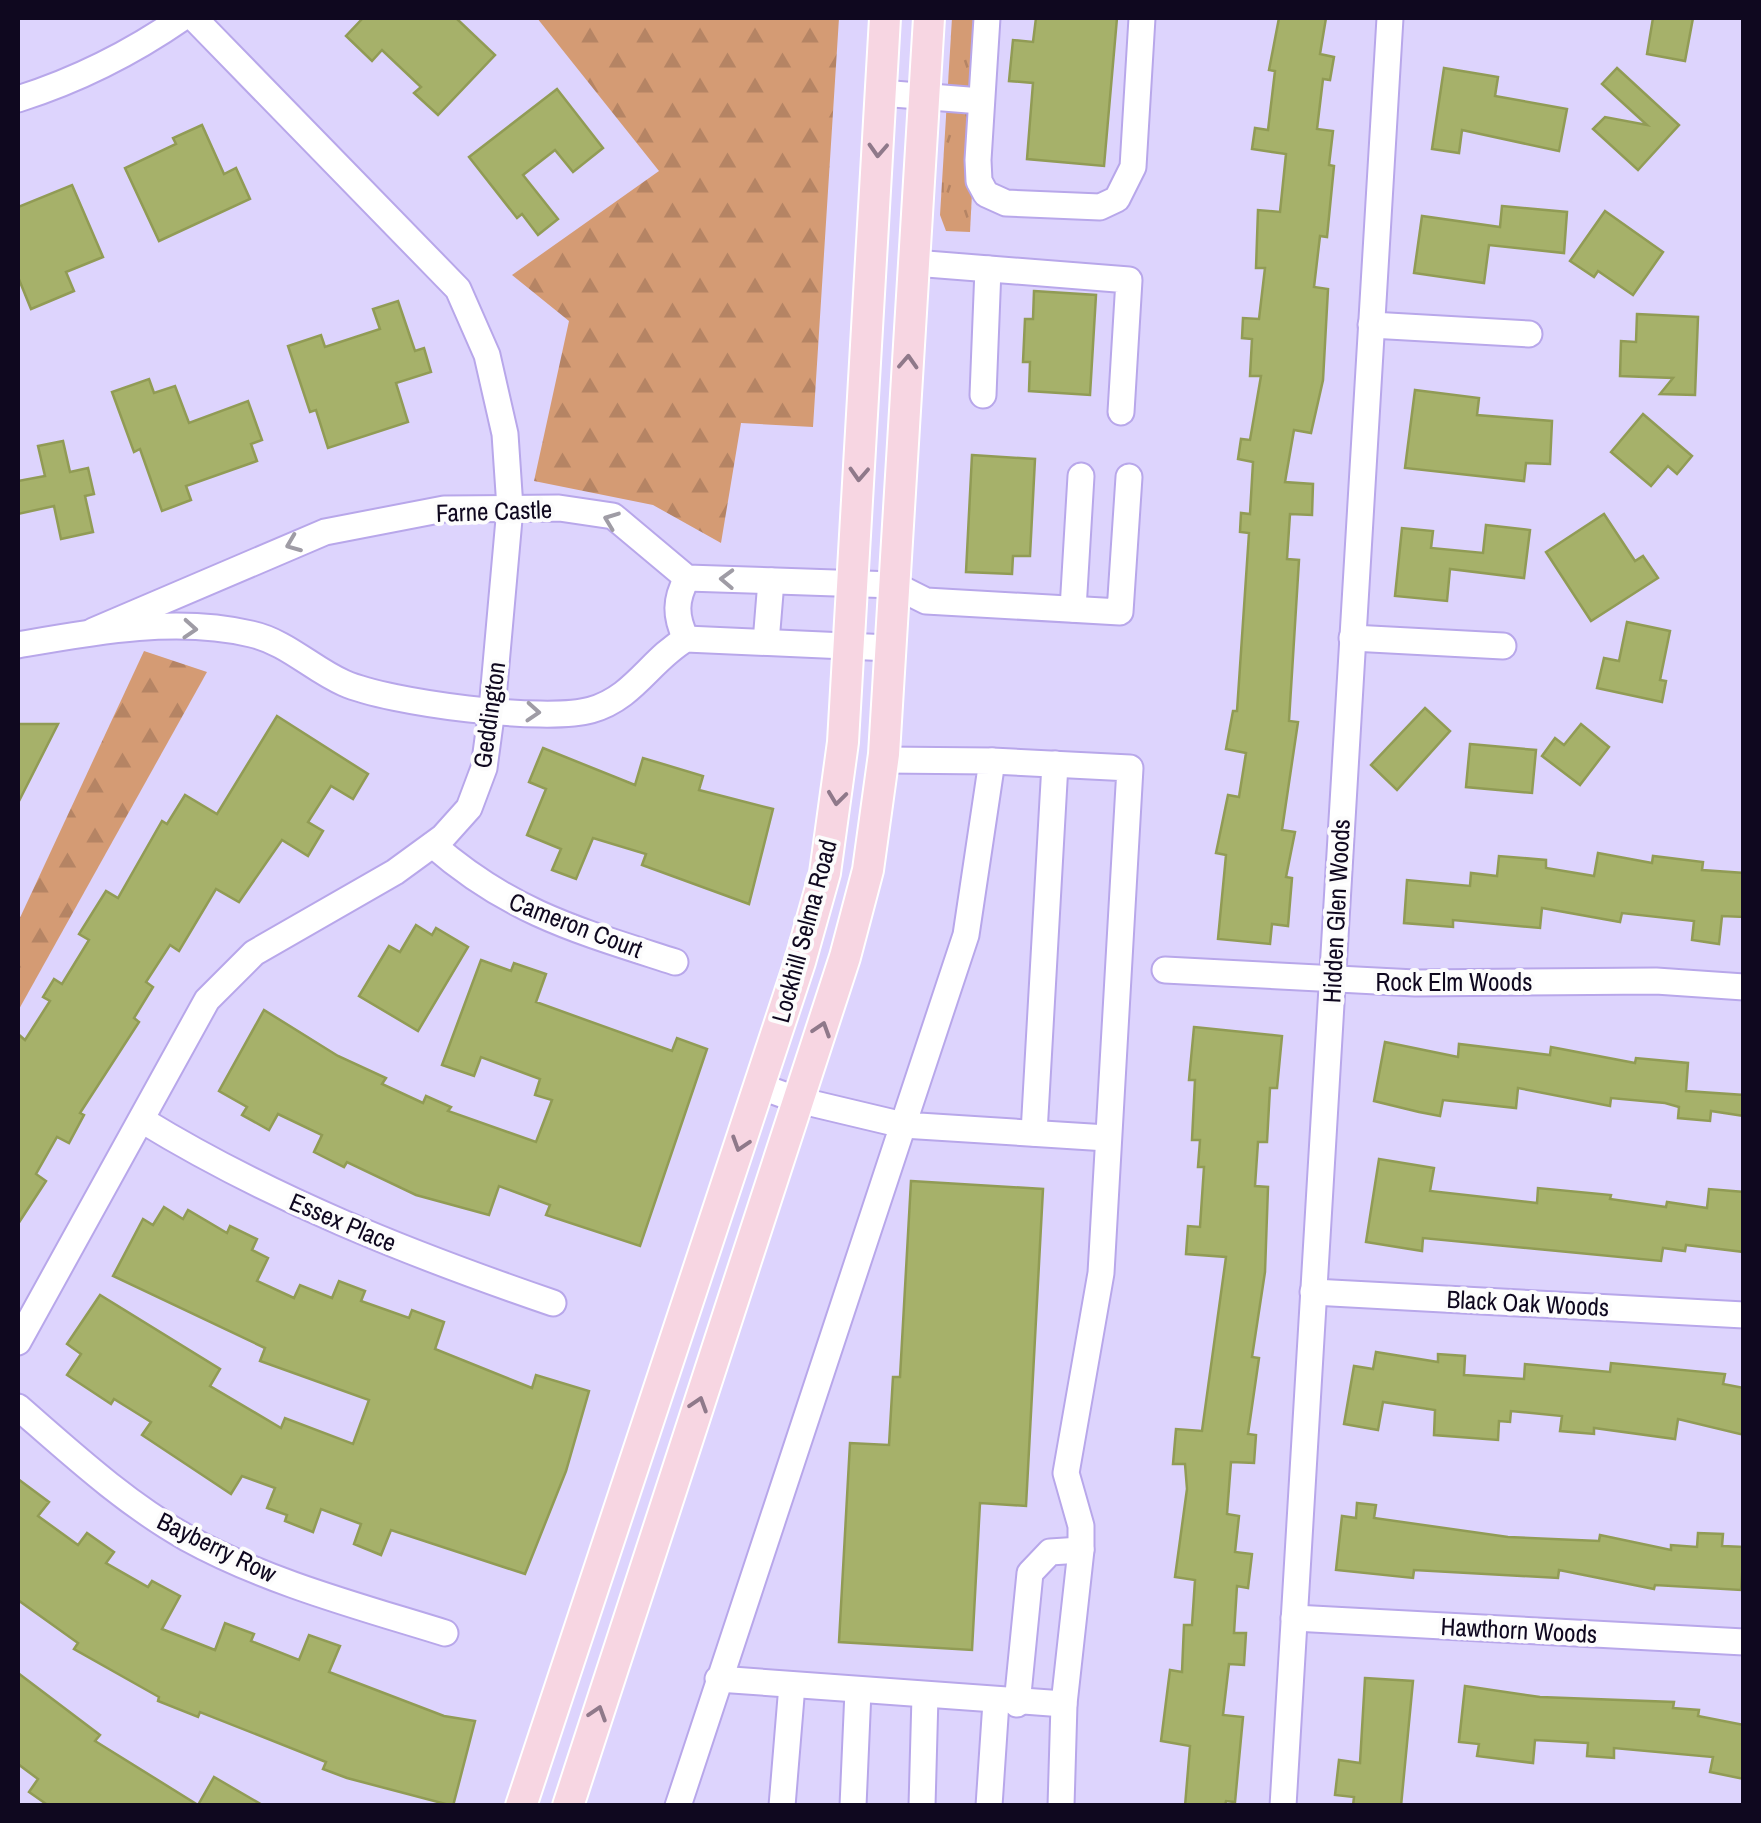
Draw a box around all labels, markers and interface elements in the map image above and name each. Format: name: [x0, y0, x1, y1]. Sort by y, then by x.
one-way arrow: [868, 142, 889, 158]
one-way arrow: [897, 354, 918, 370]
one-way arrow: [849, 467, 870, 483]
street label: Farne Castle: [435, 492, 553, 530]
one-way arrow: [603, 511, 621, 531]
one-way arrow: [285, 533, 302, 553]
one-way arrow: [719, 569, 734, 590]
one-way arrow: [182, 618, 198, 639]
street label: Geddington: [465, 660, 513, 770]
one-way arrow: [526, 701, 542, 722]
one-way arrow: [827, 791, 848, 807]
street label: Hidden Glen Woods: [1314, 818, 1358, 1004]
street label: Lockhill Selma Road: [763, 836, 845, 1026]
street label: Cameron Court: [504, 884, 648, 966]
street label: Rock Elm Woods: [1376, 965, 1532, 999]
one-way arrow: [810, 1021, 830, 1038]
one-way arrow: [731, 1135, 751, 1152]
street label: Essex Place: [284, 1184, 402, 1260]
street label: Black Oak Woods: [1446, 1282, 1610, 1324]
one-way arrow: [687, 1396, 708, 1413]
street label: Bayberry Row: [152, 1504, 282, 1591]
street label: Hawthorn Woods: [1440, 1609, 1598, 1651]
one-way arrow: [586, 1705, 606, 1722]

